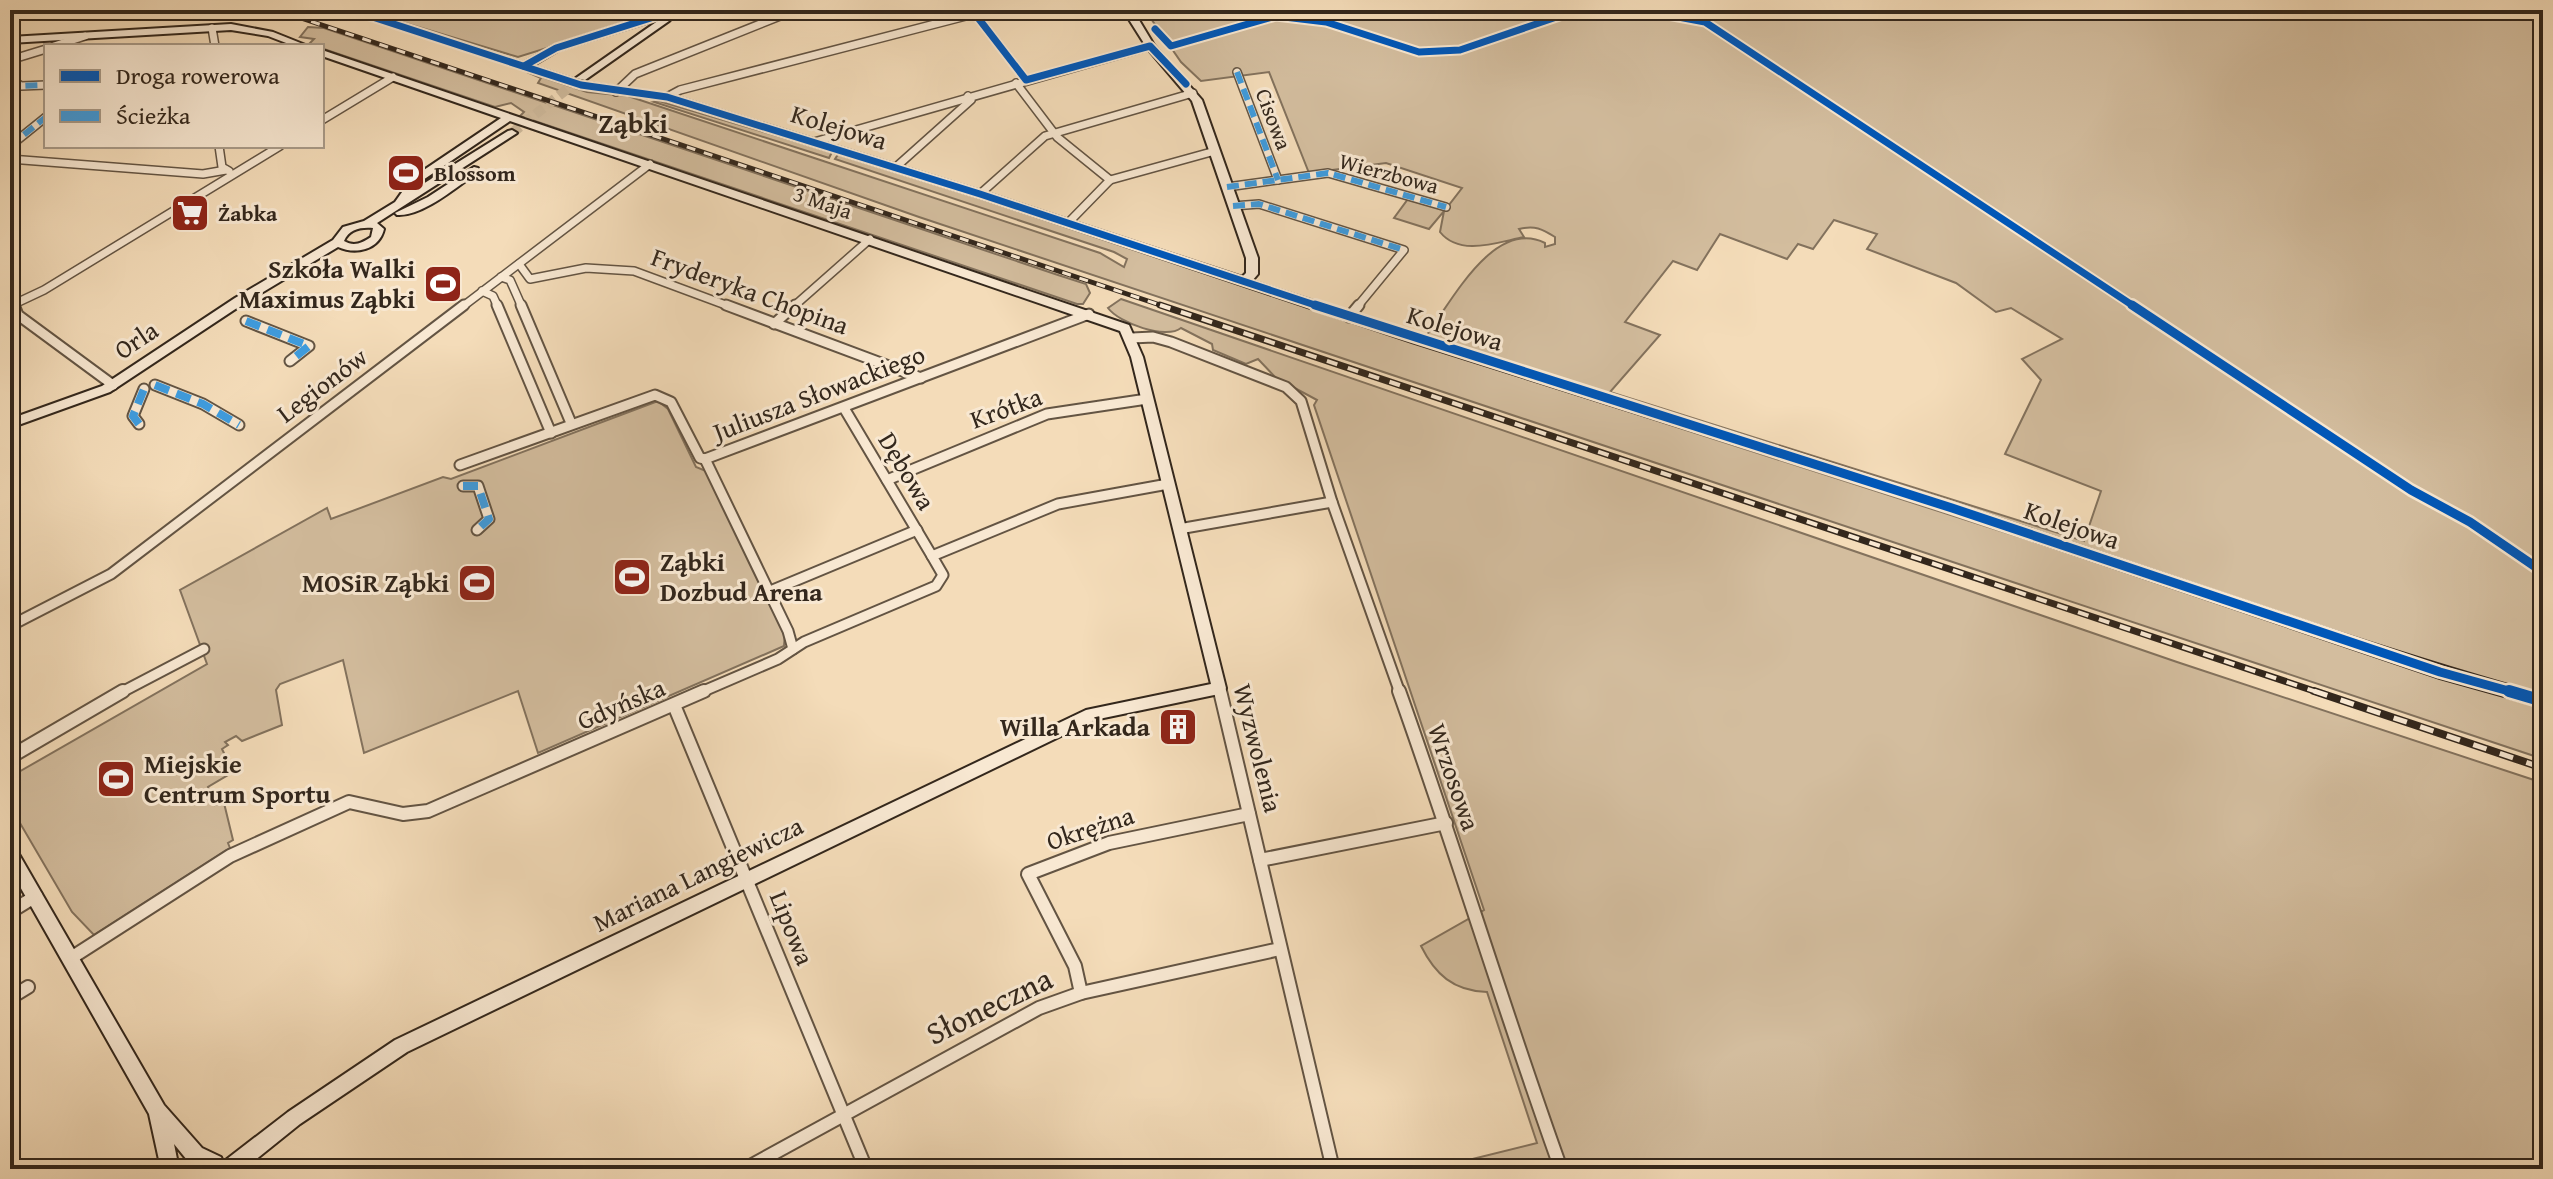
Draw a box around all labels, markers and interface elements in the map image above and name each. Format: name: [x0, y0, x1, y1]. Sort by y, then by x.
legend: [44, 44, 324, 148]
text: Droga rowerowa: [116, 58, 280, 93]
street label: Cisowa: [1248, 84, 1301, 155]
street label: Kolejowa: [786, 93, 893, 160]
text: Ścieżka: [116, 98, 191, 133]
district label: Ząbki: [598, 102, 668, 143]
street label: Wierzbowa: [1336, 144, 1443, 202]
sports icon: Blossom: [385, 152, 427, 194]
place label: Blossom: [434, 157, 516, 189]
street label: 3 Maja: [789, 177, 857, 227]
supermarket icon: Żabka: [169, 192, 211, 234]
place label: Żabka: [218, 197, 278, 229]
street label: Fryderyka Chopina: [646, 237, 855, 345]
place label: Szkoła Walki Maximus Ząbki: [239, 249, 415, 318]
sports icon: Szkoła Walki Maximus Ząbki: [422, 263, 464, 305]
street label: Kolejowa: [1402, 294, 1509, 361]
street label: Orla: [106, 310, 166, 369]
street label: Juliusza Słowackiego: [704, 334, 930, 452]
street label: Legionów: [268, 337, 376, 432]
street label: Krótka: [964, 376, 1048, 439]
street label: Dębowa: [869, 424, 946, 518]
street label: Kolejowa: [2019, 490, 2126, 559]
place label: Ząbki Dozbud Arena: [660, 542, 823, 611]
sports icon: Ząbki Dozbud Arena: [611, 556, 653, 598]
sports icon: MOSiR Ząbki: [456, 562, 498, 604]
place label: MOSiR Ząbki: [302, 563, 449, 602]
street label: Gdyńska: [571, 667, 672, 740]
street label: Wyzwolenia: [1224, 679, 1293, 817]
building icon: Willa Arkada: [1157, 706, 1199, 748]
place label: Willa Arkada: [1000, 707, 1151, 746]
street label: Wrzosowa: [1418, 718, 1491, 836]
place label: Miejskie Centrum Sportu: [144, 744, 331, 813]
sports icon: Miejskie Centrum Sportu: [95, 758, 137, 800]
street label: Okrężna: [1041, 795, 1139, 860]
street label: Mariana Langiewicza: [586, 805, 810, 941]
street label: Lipowa: [760, 885, 825, 972]
street label: Słoneczna: [918, 955, 1060, 1056]

